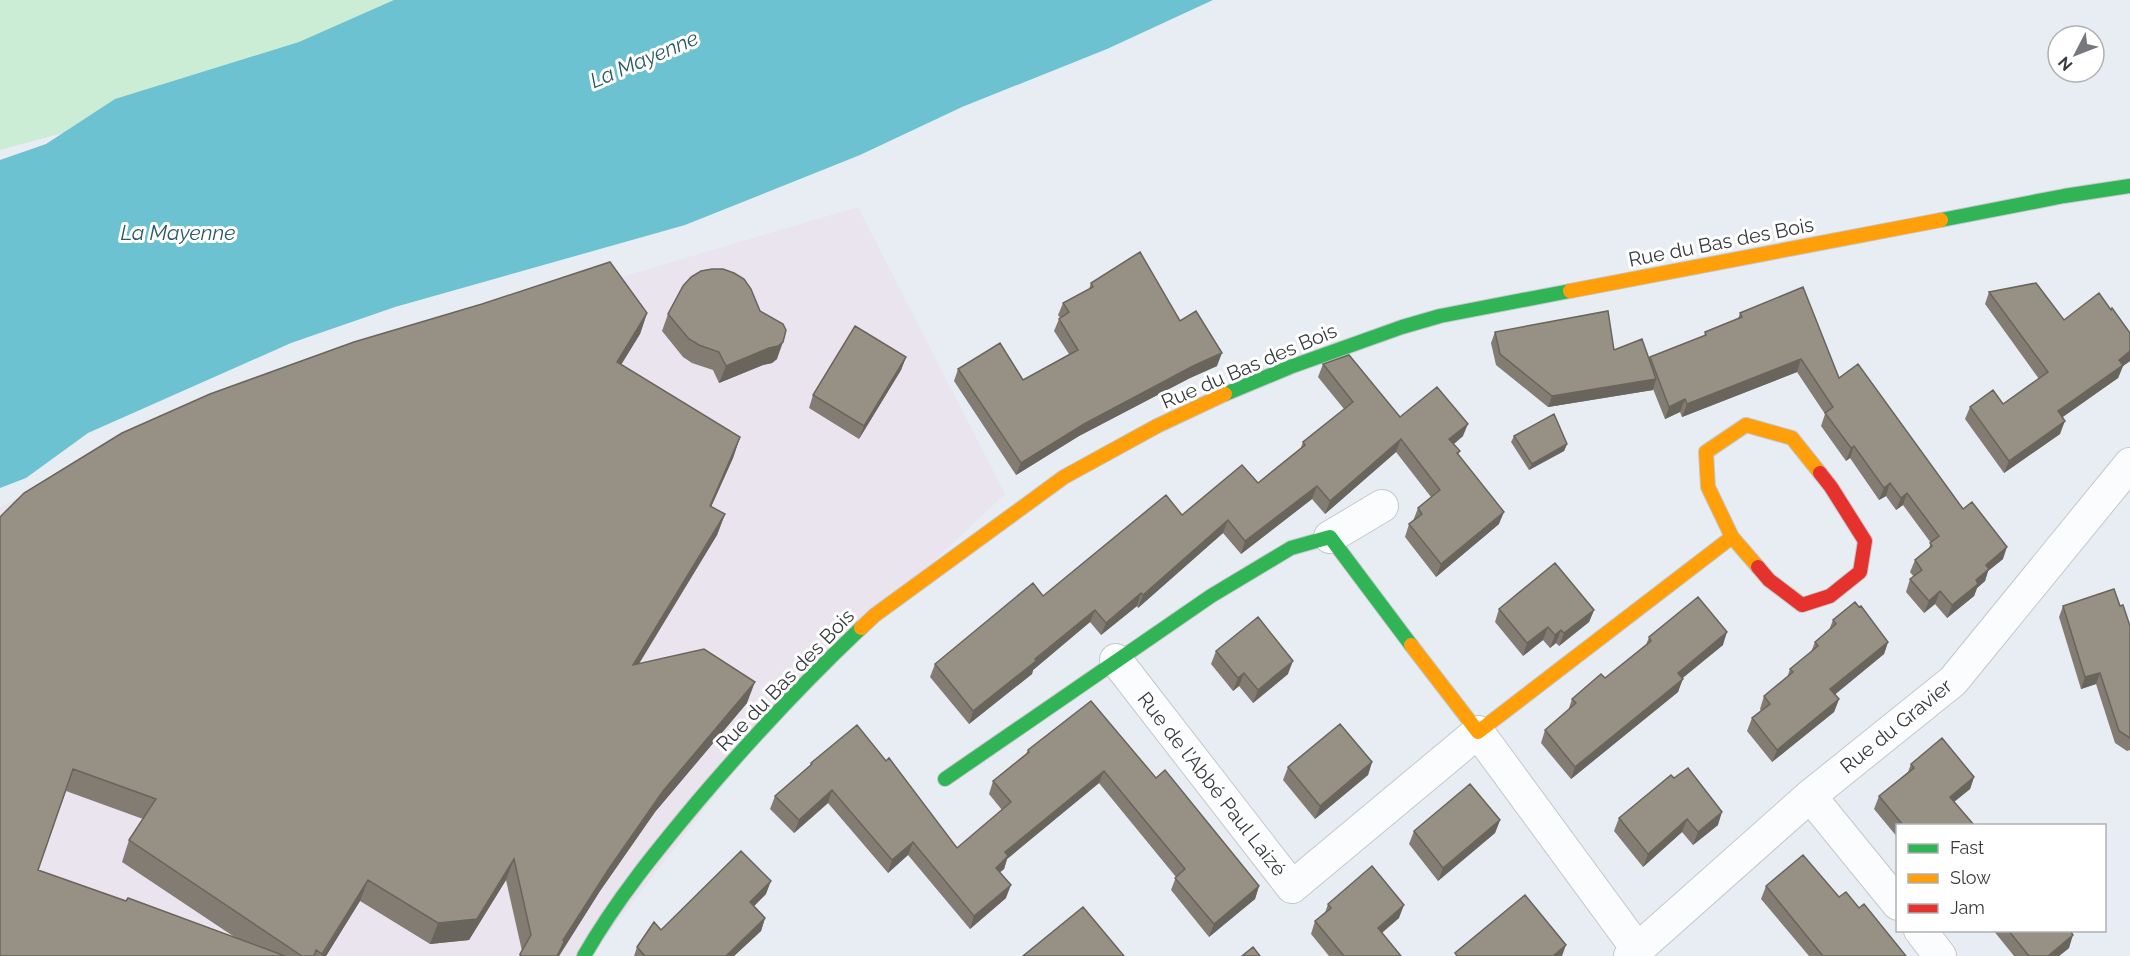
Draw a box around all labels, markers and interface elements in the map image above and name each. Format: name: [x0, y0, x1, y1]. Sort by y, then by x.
north arrow: [2046, 24, 2106, 84]
water label: La Mayenne: [586, 25, 702, 93]
text: N: [2054, 53, 2076, 75]
street label: Rue du Bas des Bois: [1626, 212, 1816, 272]
water label: La Mayenne: [120, 220, 236, 245]
street label: Rue du Bas des Bois: [1158, 318, 1340, 414]
street label: Rue du Bas des Bois: [711, 604, 859, 756]
street label: Rue du Gravier: [1835, 674, 1957, 778]
street label: Rue de l'Abbé Paul Laizé: [1133, 687, 1292, 881]
legend: [1896, 824, 2106, 932]
text: Fast: [1950, 837, 1984, 858]
text: Slow: [1950, 867, 1991, 888]
text: Jam: [1950, 897, 1985, 918]

